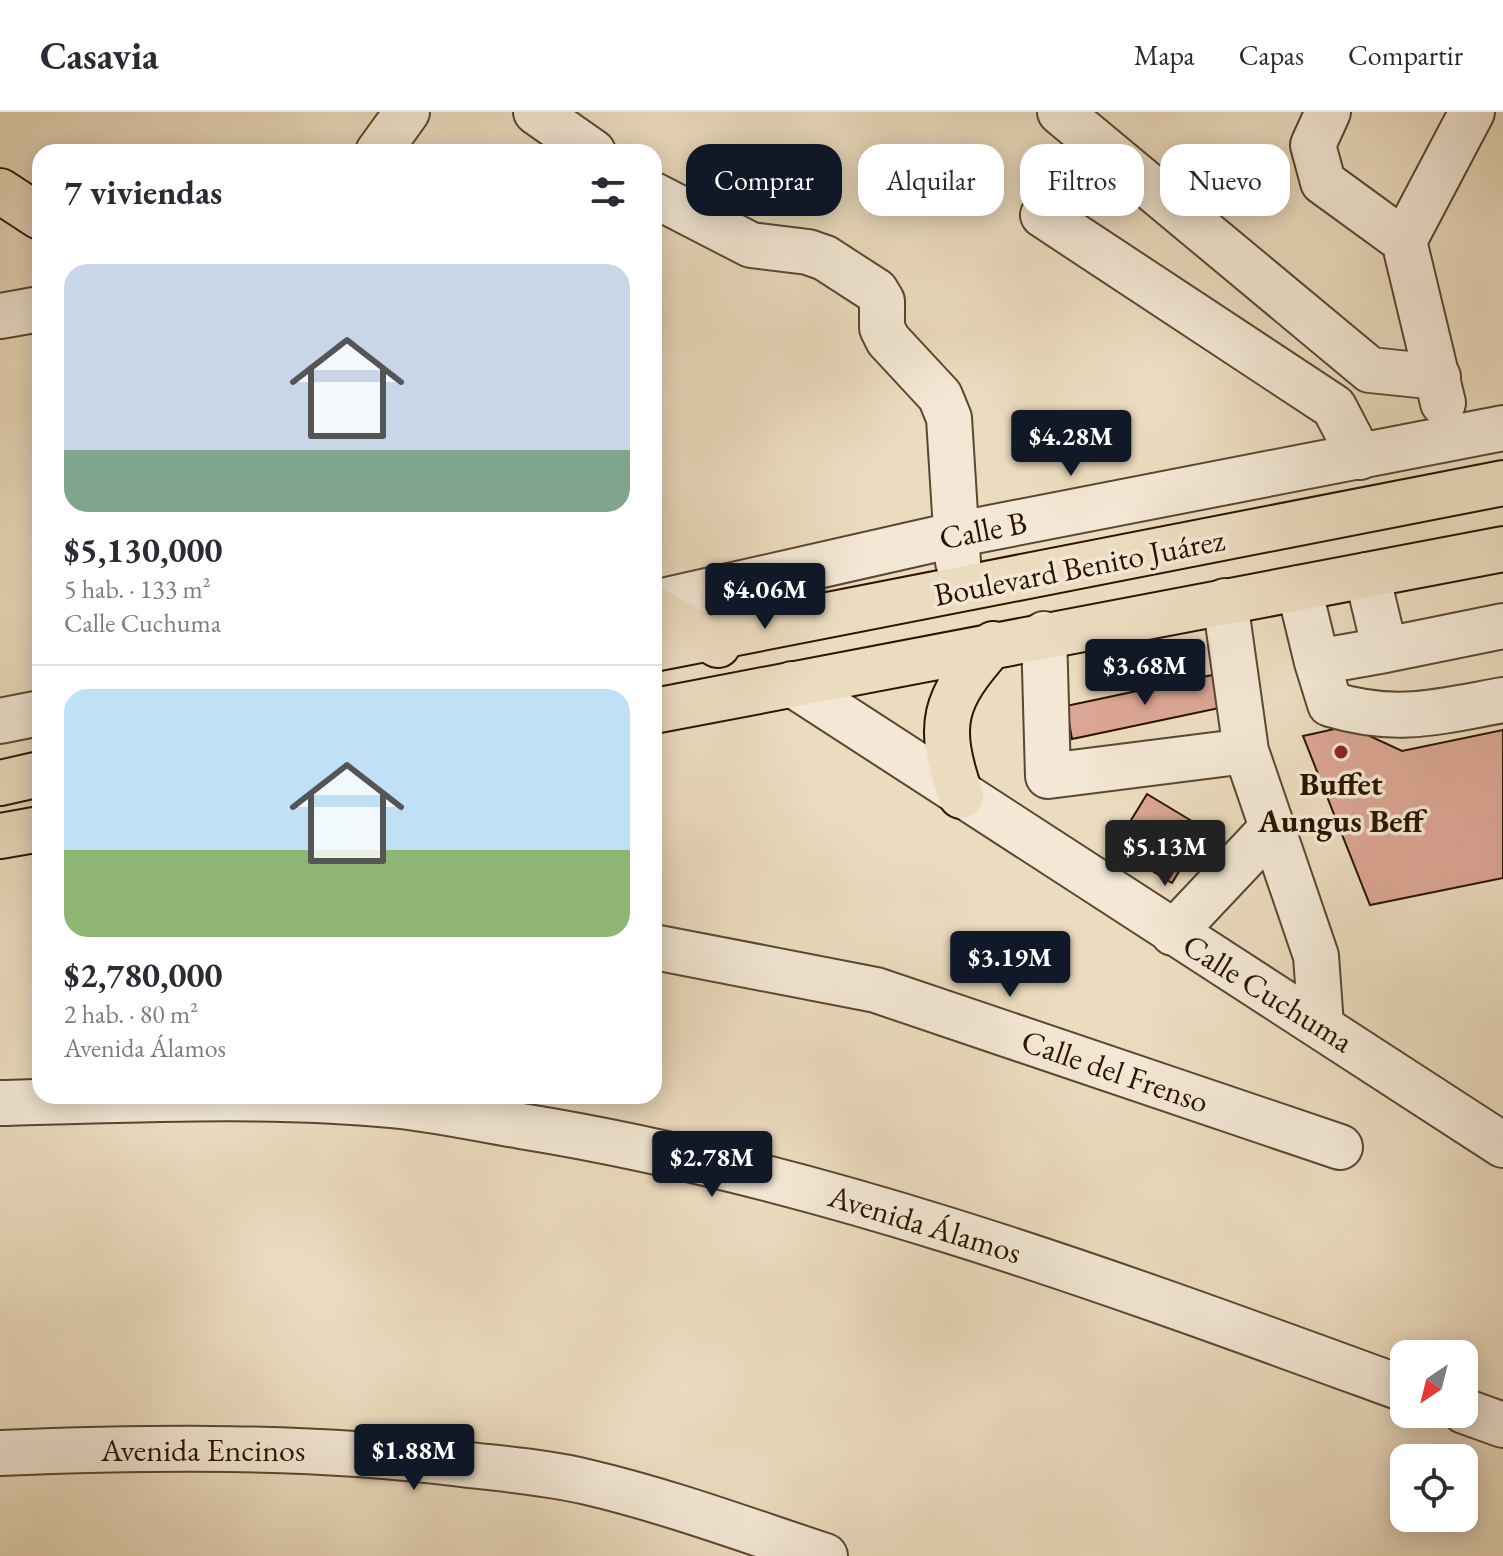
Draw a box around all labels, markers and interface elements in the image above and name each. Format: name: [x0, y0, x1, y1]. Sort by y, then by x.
text: Casavia: [40, 31, 159, 80]
text: Mapa: [1134, 37, 1195, 73]
text: Capas: [1239, 37, 1304, 73]
text: Compartir: [1348, 37, 1463, 73]
chip: Comprar: [686, 144, 842, 216]
chip: Alquilar: [858, 144, 1004, 216]
chip: Filtros: [1020, 144, 1144, 216]
chip: Nuevo: [1160, 144, 1290, 216]
text: 7 viviendas: [64, 170, 222, 214]
icon: filters: [586, 170, 630, 214]
icon: home: [275, 316, 419, 460]
pin: $4.28M: [1006, 410, 1136, 478]
text: $4.28M: [1029, 419, 1113, 453]
street label: Calle B: [936, 501, 1030, 559]
street label: Boulevard Benito Juárez: [930, 518, 1228, 616]
text: $5,130,000: [64, 528, 222, 572]
pin: $4.06M: [700, 563, 830, 631]
text: 5 hab. · 133 m²: [64, 572, 210, 606]
text: $4.06M: [723, 572, 807, 606]
text: Calle Cuchuma: [64, 606, 221, 640]
pin: $3.68M: [1080, 639, 1210, 707]
text: $3.68M: [1103, 648, 1187, 682]
icon: home: [275, 741, 419, 885]
marker: Buffet Aungus Beff: [1332, 743, 1350, 761]
place label: Buffet Aungus Beff: [1257, 763, 1428, 842]
pin: $5.13M: [1100, 820, 1230, 888]
text: $5.13M: [1123, 829, 1207, 863]
street label: Calle Cuchuma: [1175, 924, 1361, 1062]
pin: $3.19M: [945, 931, 1075, 999]
text: $3.19M: [968, 940, 1052, 974]
text: $2,780,000: [64, 953, 222, 997]
text: 2 hab. · 80 m²: [64, 997, 198, 1031]
street label: Calle del Frenso: [1016, 1019, 1214, 1123]
text: Avenida Álamos: [64, 1031, 226, 1065]
pin: $2.78M: [647, 1131, 777, 1199]
text: $2.78M: [670, 1140, 754, 1174]
street label: Avenida Álamos: [823, 1174, 1026, 1273]
north arrow: [1390, 1340, 1478, 1428]
map controls: [1390, 1340, 1478, 1532]
pin: $1.88M: [349, 1424, 479, 1492]
street label: Avenida Encinos: [100, 1429, 305, 1471]
text: $1.88M: [372, 1433, 456, 1467]
button: locate: [1390, 1444, 1478, 1532]

